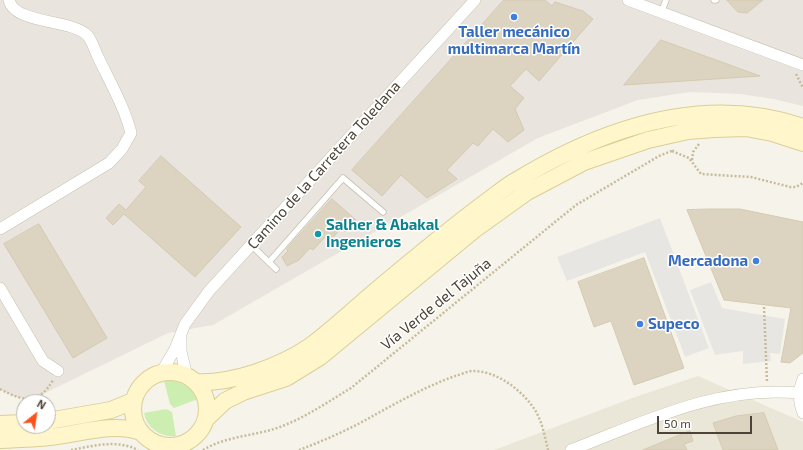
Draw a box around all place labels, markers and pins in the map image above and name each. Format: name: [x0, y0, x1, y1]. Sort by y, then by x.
marker: Taller mecánico multimarca Martín: [509, 12, 519, 22]
place label: Taller mecánico multimarca Martín: [448, 23, 580, 58]
place label: Salher & Abakal Ingenieros: [326, 216, 439, 251]
marker: Salher & Abakal Ingenieros: [313, 229, 323, 239]
place label: Mercadona: [668, 252, 748, 270]
marker: Mercadona: [751, 256, 761, 266]
place label: Supeco: [648, 315, 700, 333]
marker: Supeco: [635, 319, 645, 329]

